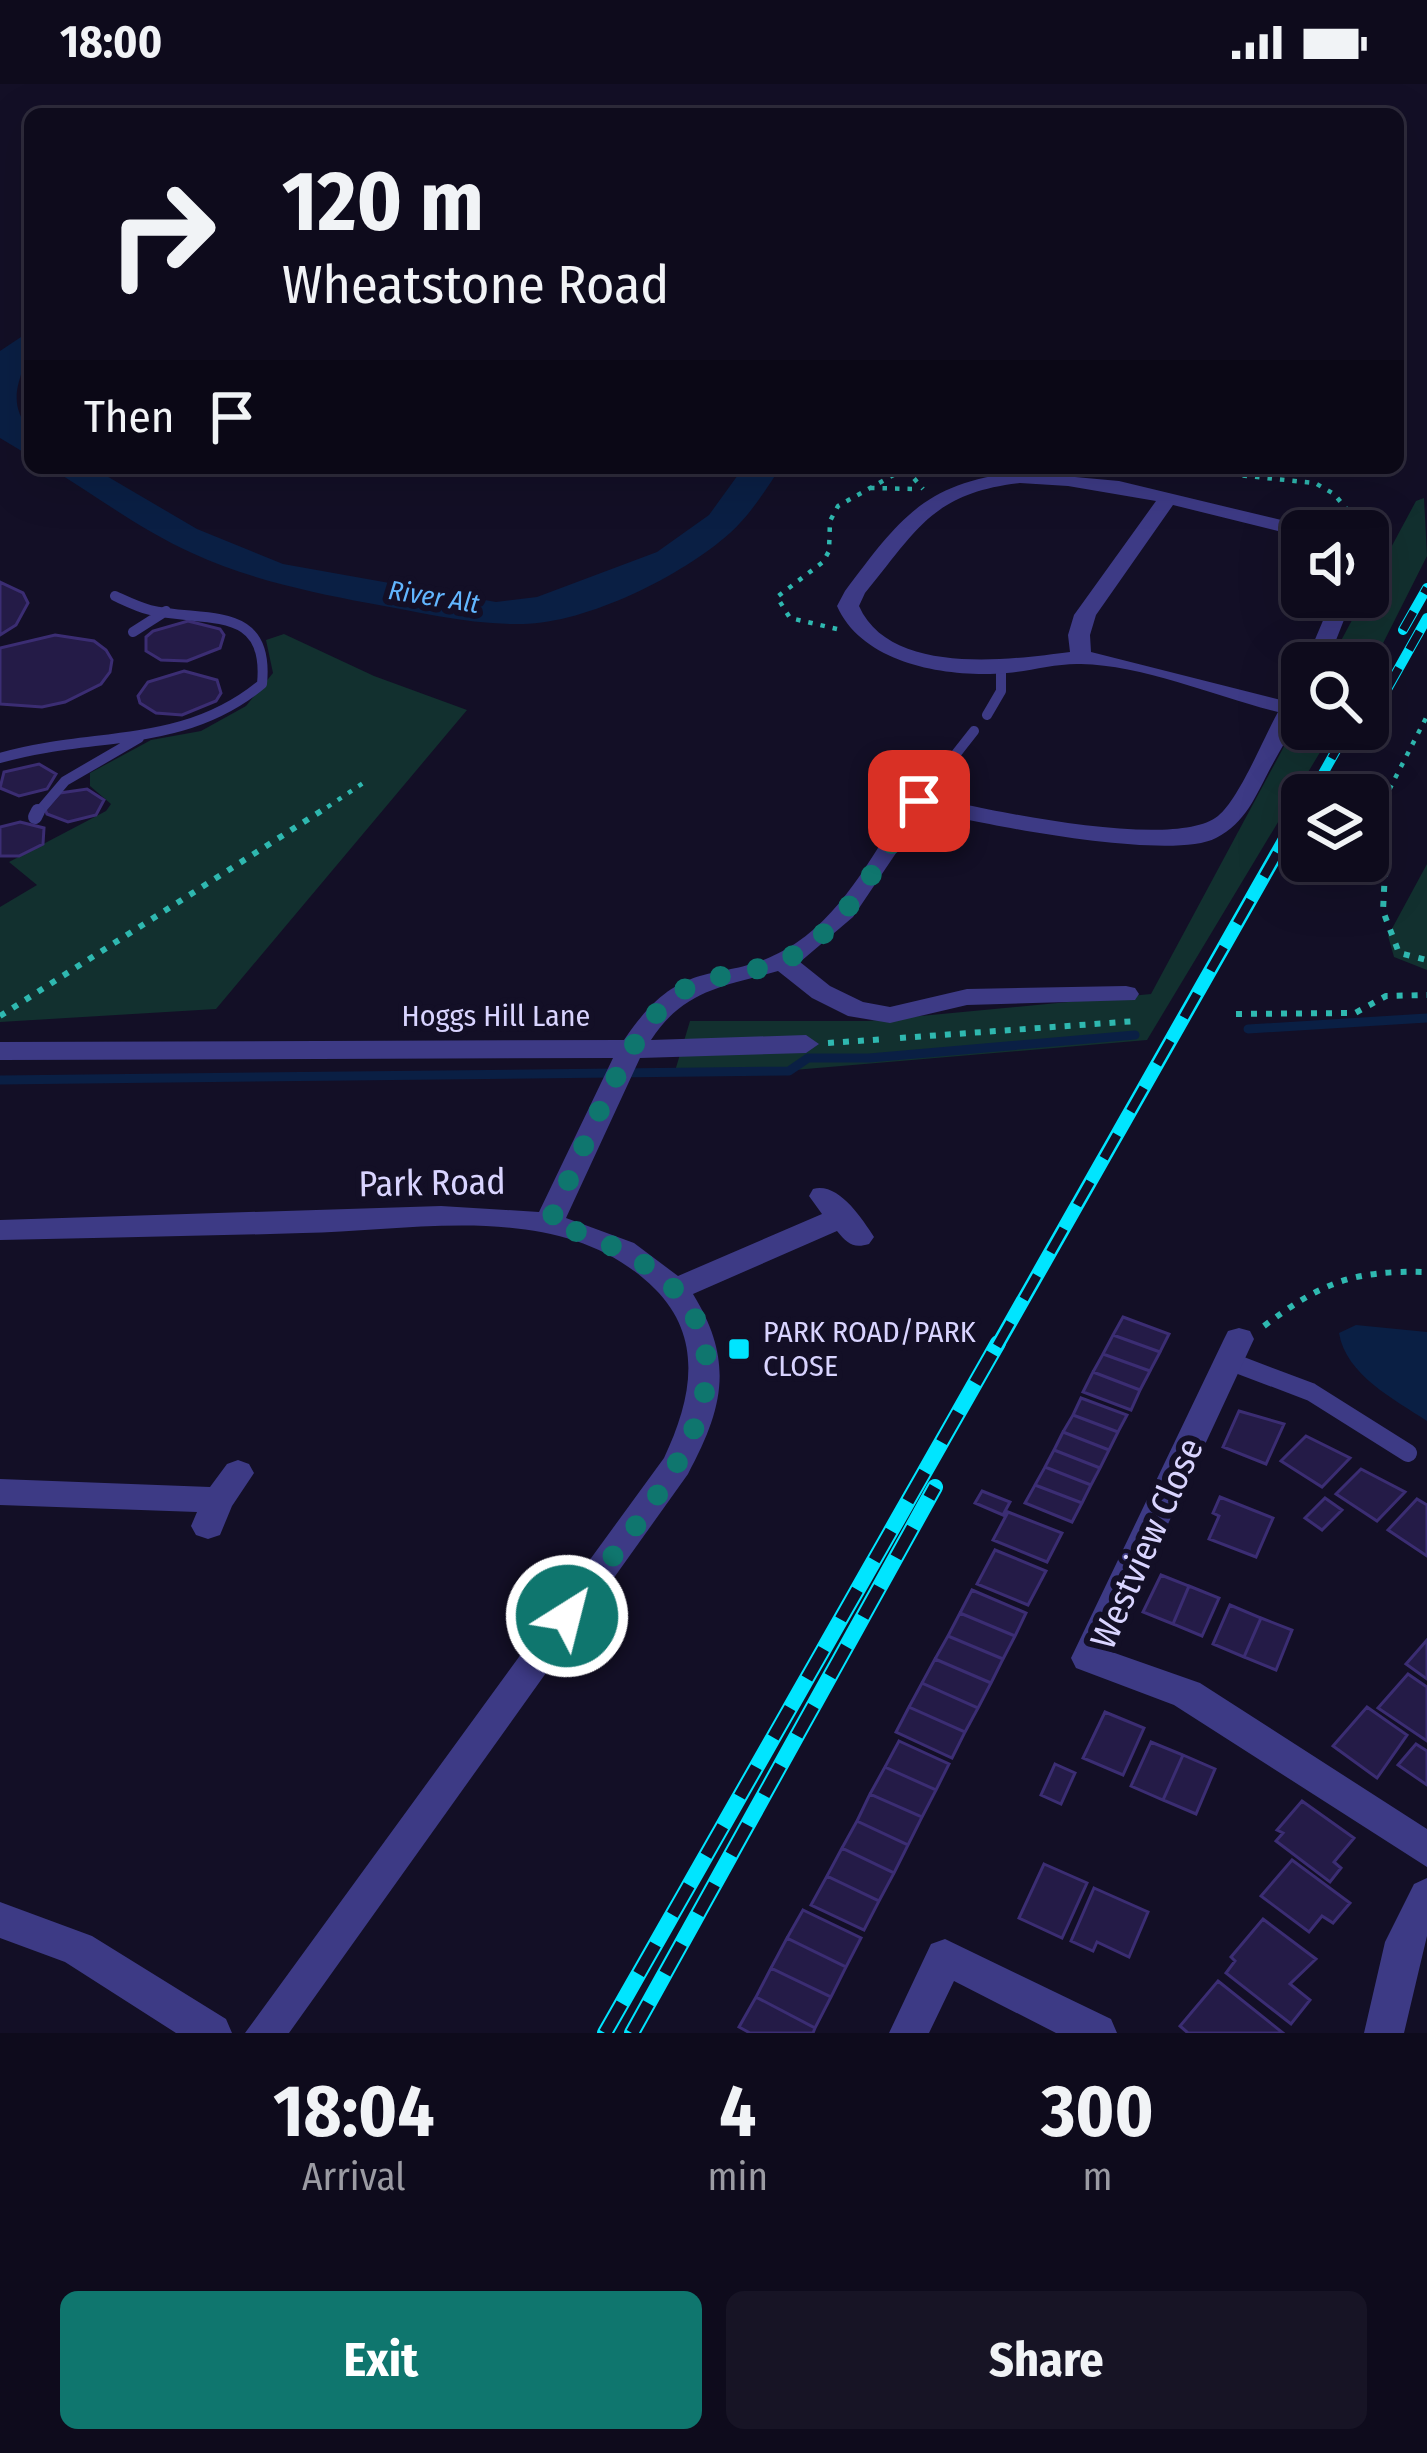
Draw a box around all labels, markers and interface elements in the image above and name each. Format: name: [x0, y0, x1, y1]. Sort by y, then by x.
text: 18:00: [60, 15, 162, 69]
text: 120 m: [282, 151, 484, 252]
icon: right: [84, 156, 240, 312]
text: Wheatstone Road: [282, 253, 669, 317]
icon: arrive: [199, 384, 265, 450]
text: Then: [84, 390, 175, 444]
map controls: [1281, 510, 1389, 882]
button: sound: [1281, 510, 1389, 618]
water label: River Alt: [386, 574, 482, 620]
button: search: [1281, 642, 1389, 750]
pin: [868, 750, 970, 852]
icon: arrive: [886, 768, 952, 834]
button: layers: [1281, 774, 1389, 882]
street label: Hoggs Hill Lane: [402, 998, 590, 1034]
street label: Park Road: [358, 1160, 506, 1206]
place label: PARK ROAD/PARK CLOSE: [763, 1314, 976, 1384]
marker: PARK ROAD/PARK CLOSE: [726, 1336, 752, 1362]
street label: Westview Close: [1081, 1431, 1213, 1655]
position arrow: [504, 1553, 630, 1679]
text: 18:04: [273, 2069, 434, 2155]
text: 4: [719, 2069, 756, 2155]
text: 300: [1041, 2069, 1154, 2155]
text: Arrival: [302, 2154, 405, 2200]
text: min: [708, 2154, 768, 2200]
text: m: [1082, 2154, 1112, 2200]
button: Exit: [60, 2291, 702, 2429]
button: Share: [726, 2291, 1367, 2429]

